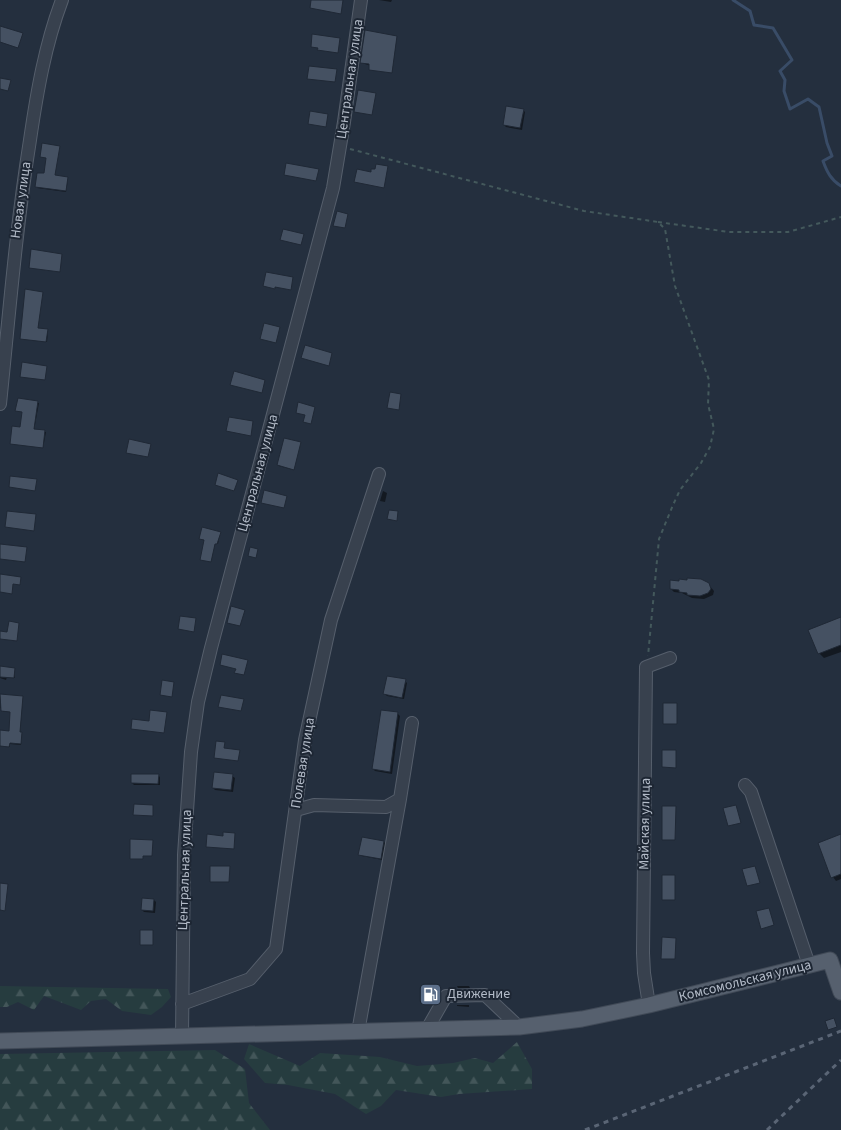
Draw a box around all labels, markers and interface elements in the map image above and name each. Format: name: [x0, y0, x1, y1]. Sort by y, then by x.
street label: Центральная улица: [332, 18, 368, 140]
street label: Новая улица: [6, 160, 36, 240]
street label: Центральная улица: [233, 412, 283, 534]
street label: Полевая улица: [286, 716, 320, 810]
street label: Майская улица: [634, 778, 656, 870]
street label: Центральная улица: [173, 809, 197, 931]
street label: Комсомольская улица: [677, 955, 813, 1007]
fuel station icon: Движение: [419, 982, 443, 1006]
place label: Движение: [447, 984, 510, 1004]

